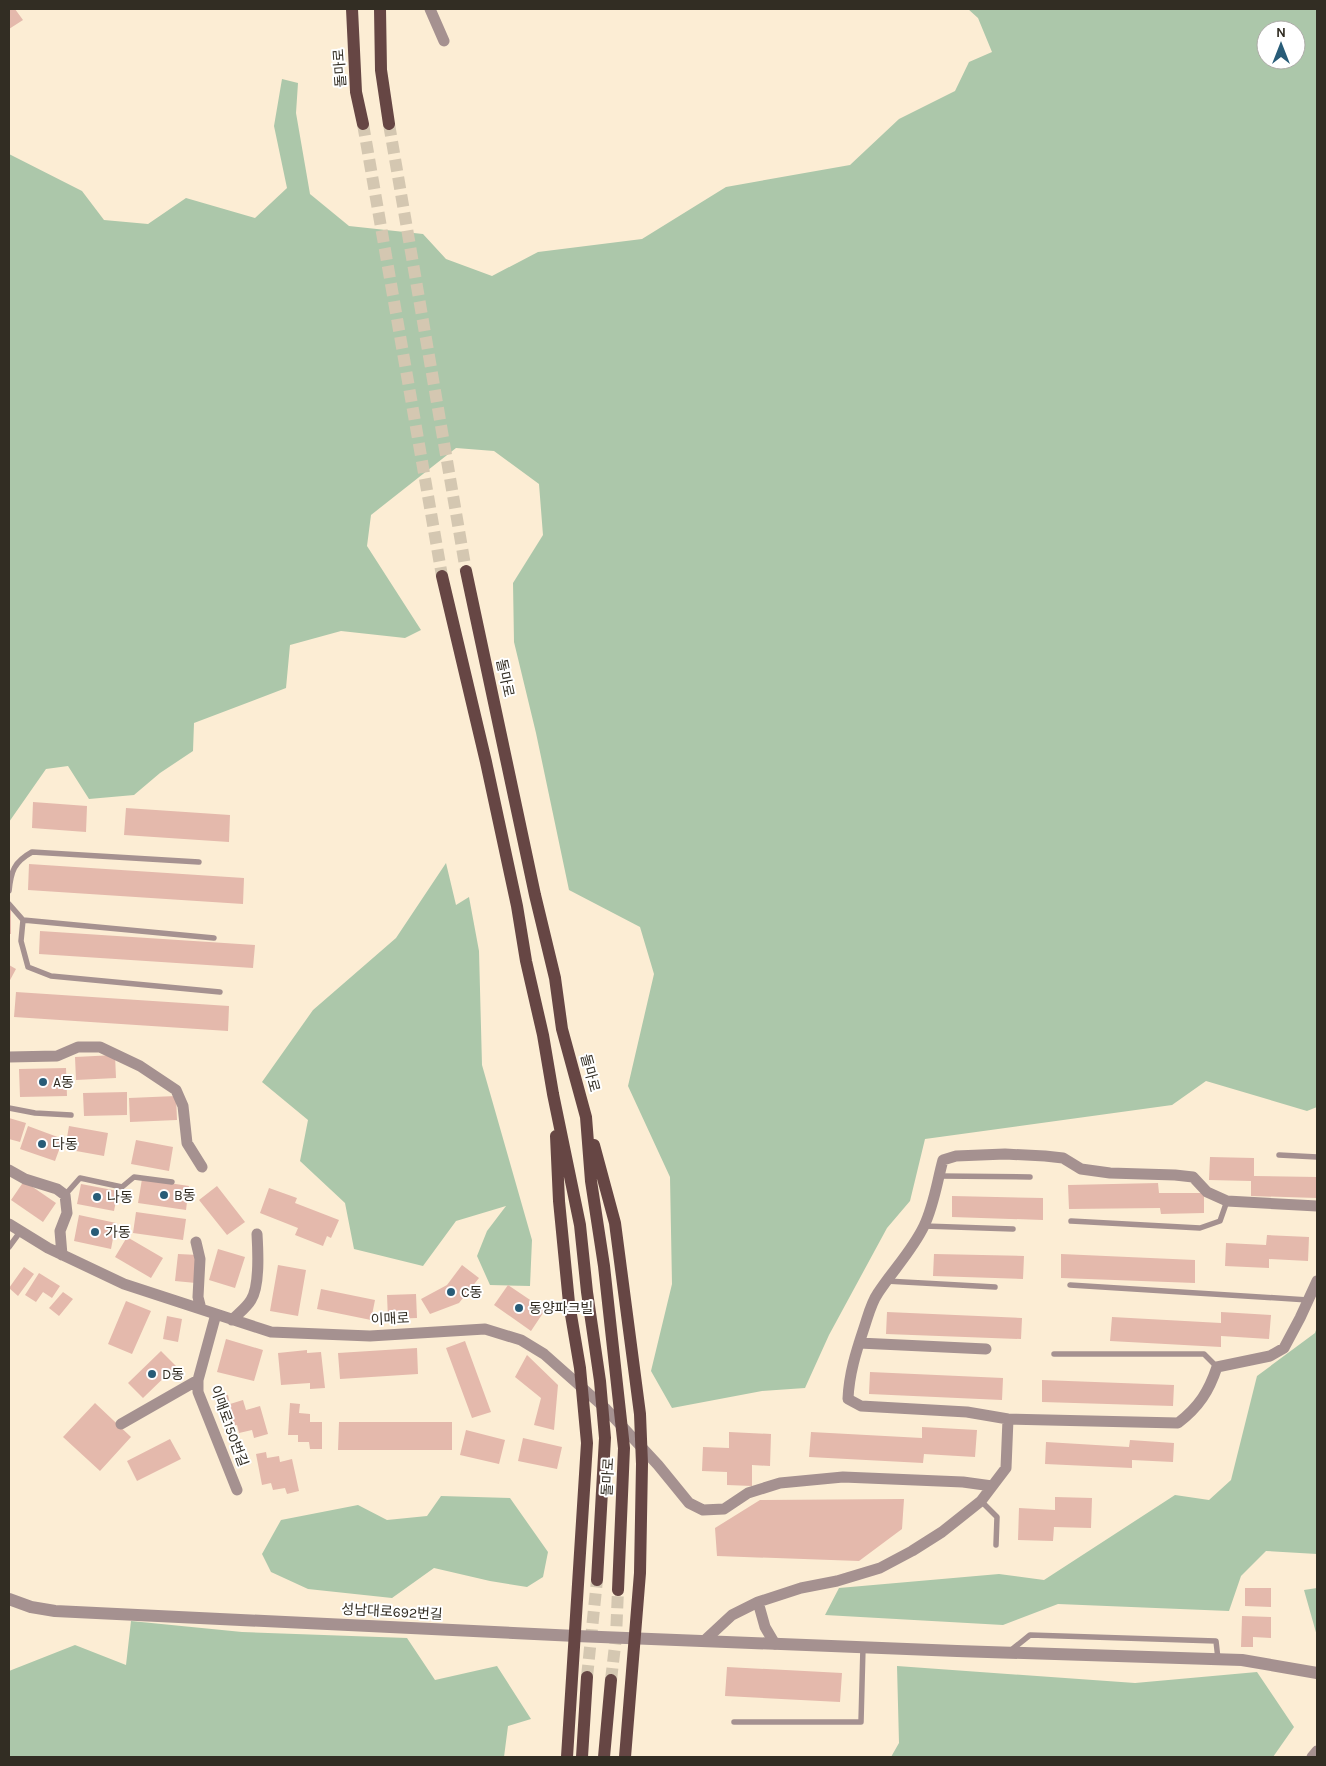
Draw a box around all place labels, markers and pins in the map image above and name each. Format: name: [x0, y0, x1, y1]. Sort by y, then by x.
place label: A동: [53, 1074, 74, 1091]
marker: A동: [37, 1076, 49, 1088]
place label: 다동: [52, 1136, 78, 1153]
marker: 다동: [36, 1138, 48, 1150]
place label: B동: [174, 1187, 196, 1204]
place label: 나동: [107, 1189, 133, 1206]
marker: B동: [158, 1189, 170, 1201]
marker: 나동: [91, 1191, 103, 1203]
place label: 가동: [105, 1224, 131, 1241]
marker: 가동: [89, 1226, 101, 1238]
place label: C동: [461, 1284, 483, 1301]
marker: C동: [445, 1286, 457, 1298]
place label: 동양파크빌: [529, 1300, 593, 1317]
marker: 동양파크빌: [513, 1302, 525, 1314]
place label: D동: [162, 1366, 184, 1383]
marker: D동: [146, 1368, 158, 1380]

